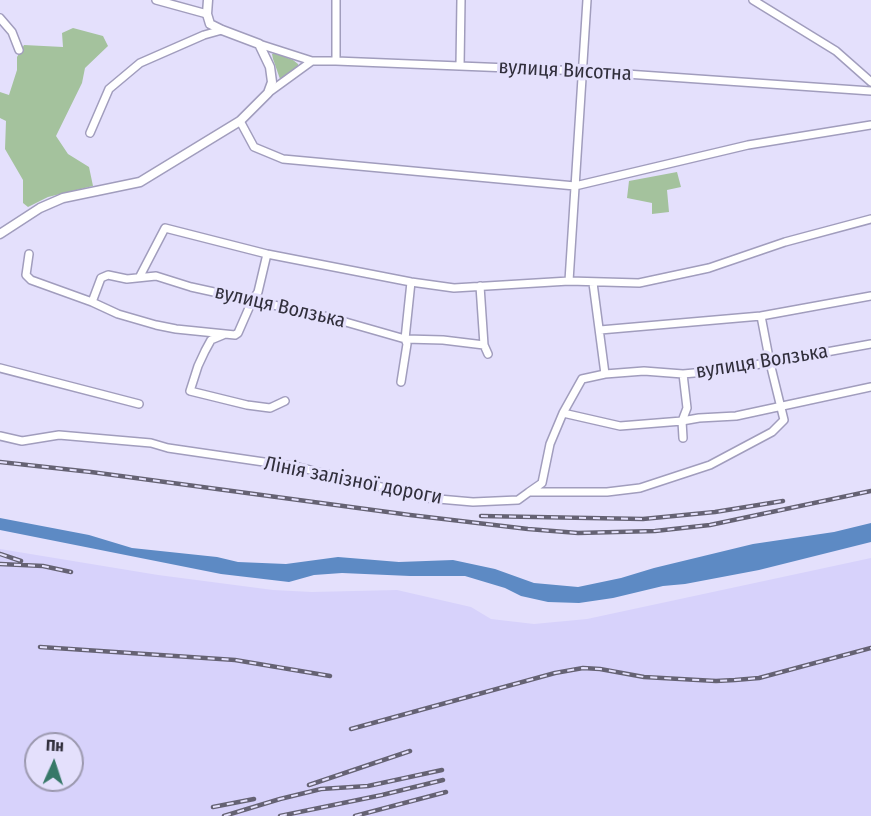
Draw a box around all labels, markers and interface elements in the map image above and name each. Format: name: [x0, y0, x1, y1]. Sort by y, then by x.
street label: вулиця Висотна: [498, 56, 632, 86]
street label: вулиця Волзька: [212, 280, 348, 334]
street label: вулиця Волзька: [694, 340, 830, 384]
street label: Лінія залізної дороги: [262, 452, 444, 510]
north arrow: [24, 732, 84, 792]
text: Пн: [45, 736, 64, 755]

